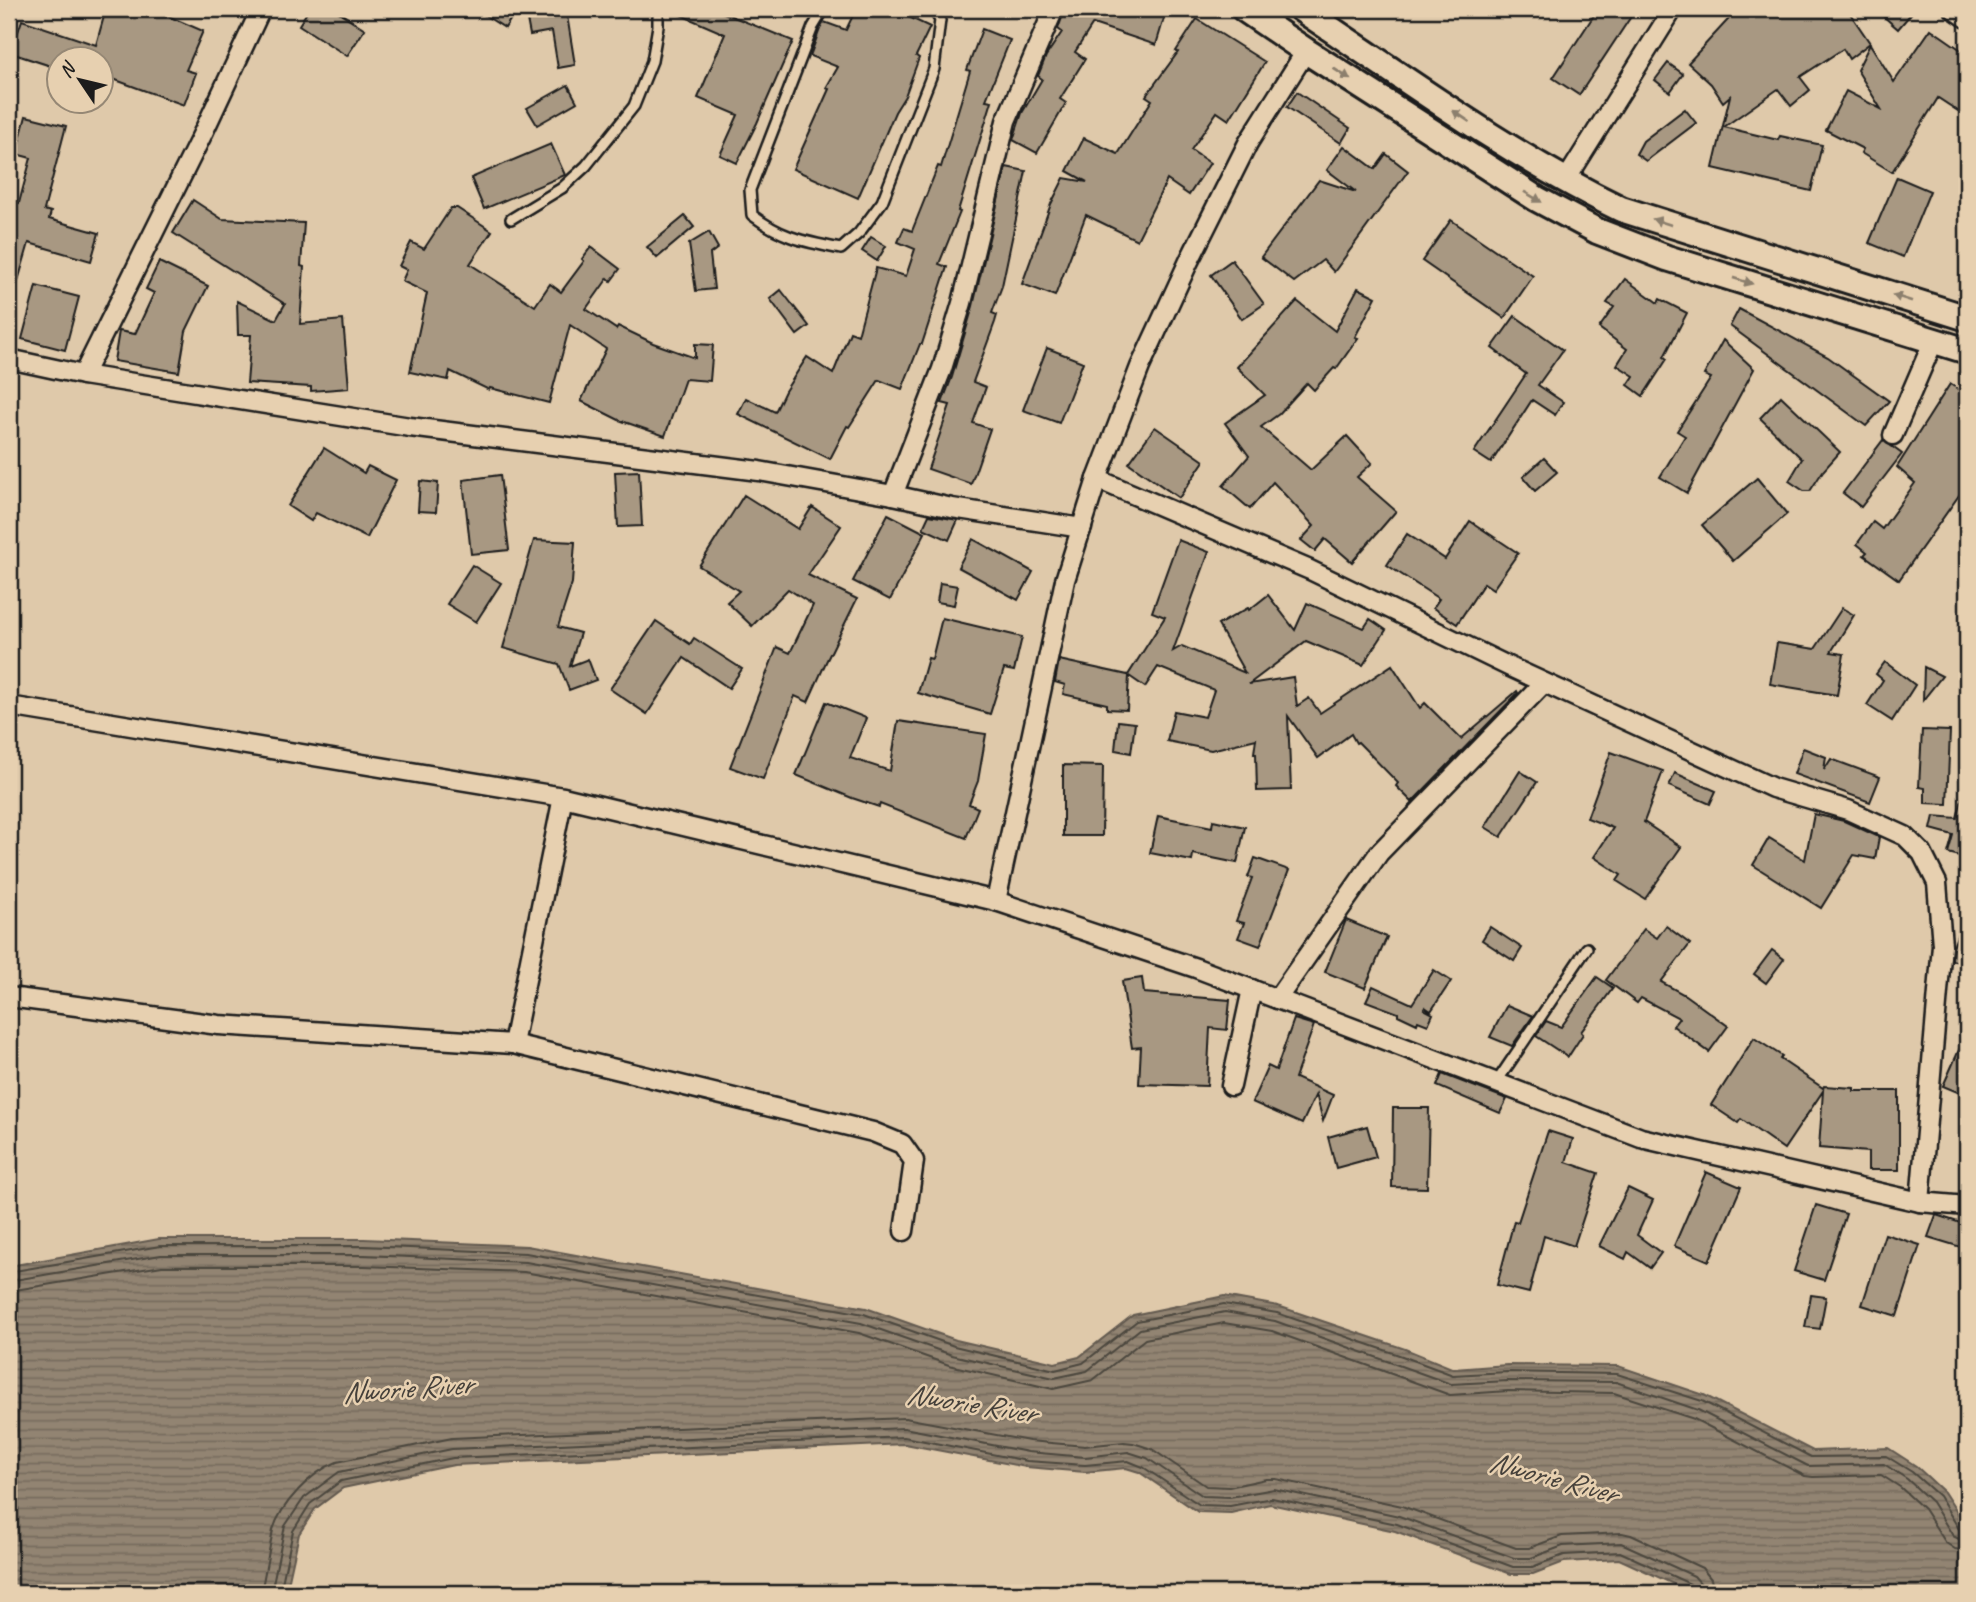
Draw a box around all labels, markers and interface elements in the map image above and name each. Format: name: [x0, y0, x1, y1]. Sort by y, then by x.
north arrow: [46, 46, 116, 116]
text: N: [54, 56, 82, 83]
one-way arrow: [1332, 67, 1351, 80]
one-way arrow: [1451, 110, 1471, 123]
one-way arrow: [1524, 190, 1543, 203]
one-way arrow: [1651, 216, 1672, 227]
one-way arrow: [1733, 277, 1754, 287]
one-way arrow: [1891, 293, 1912, 303]
water label: Nworie River: [341, 1364, 478, 1411]
water label: Nworie River: [904, 1374, 1043, 1433]
water label: Nworie River: [1485, 1442, 1626, 1513]

